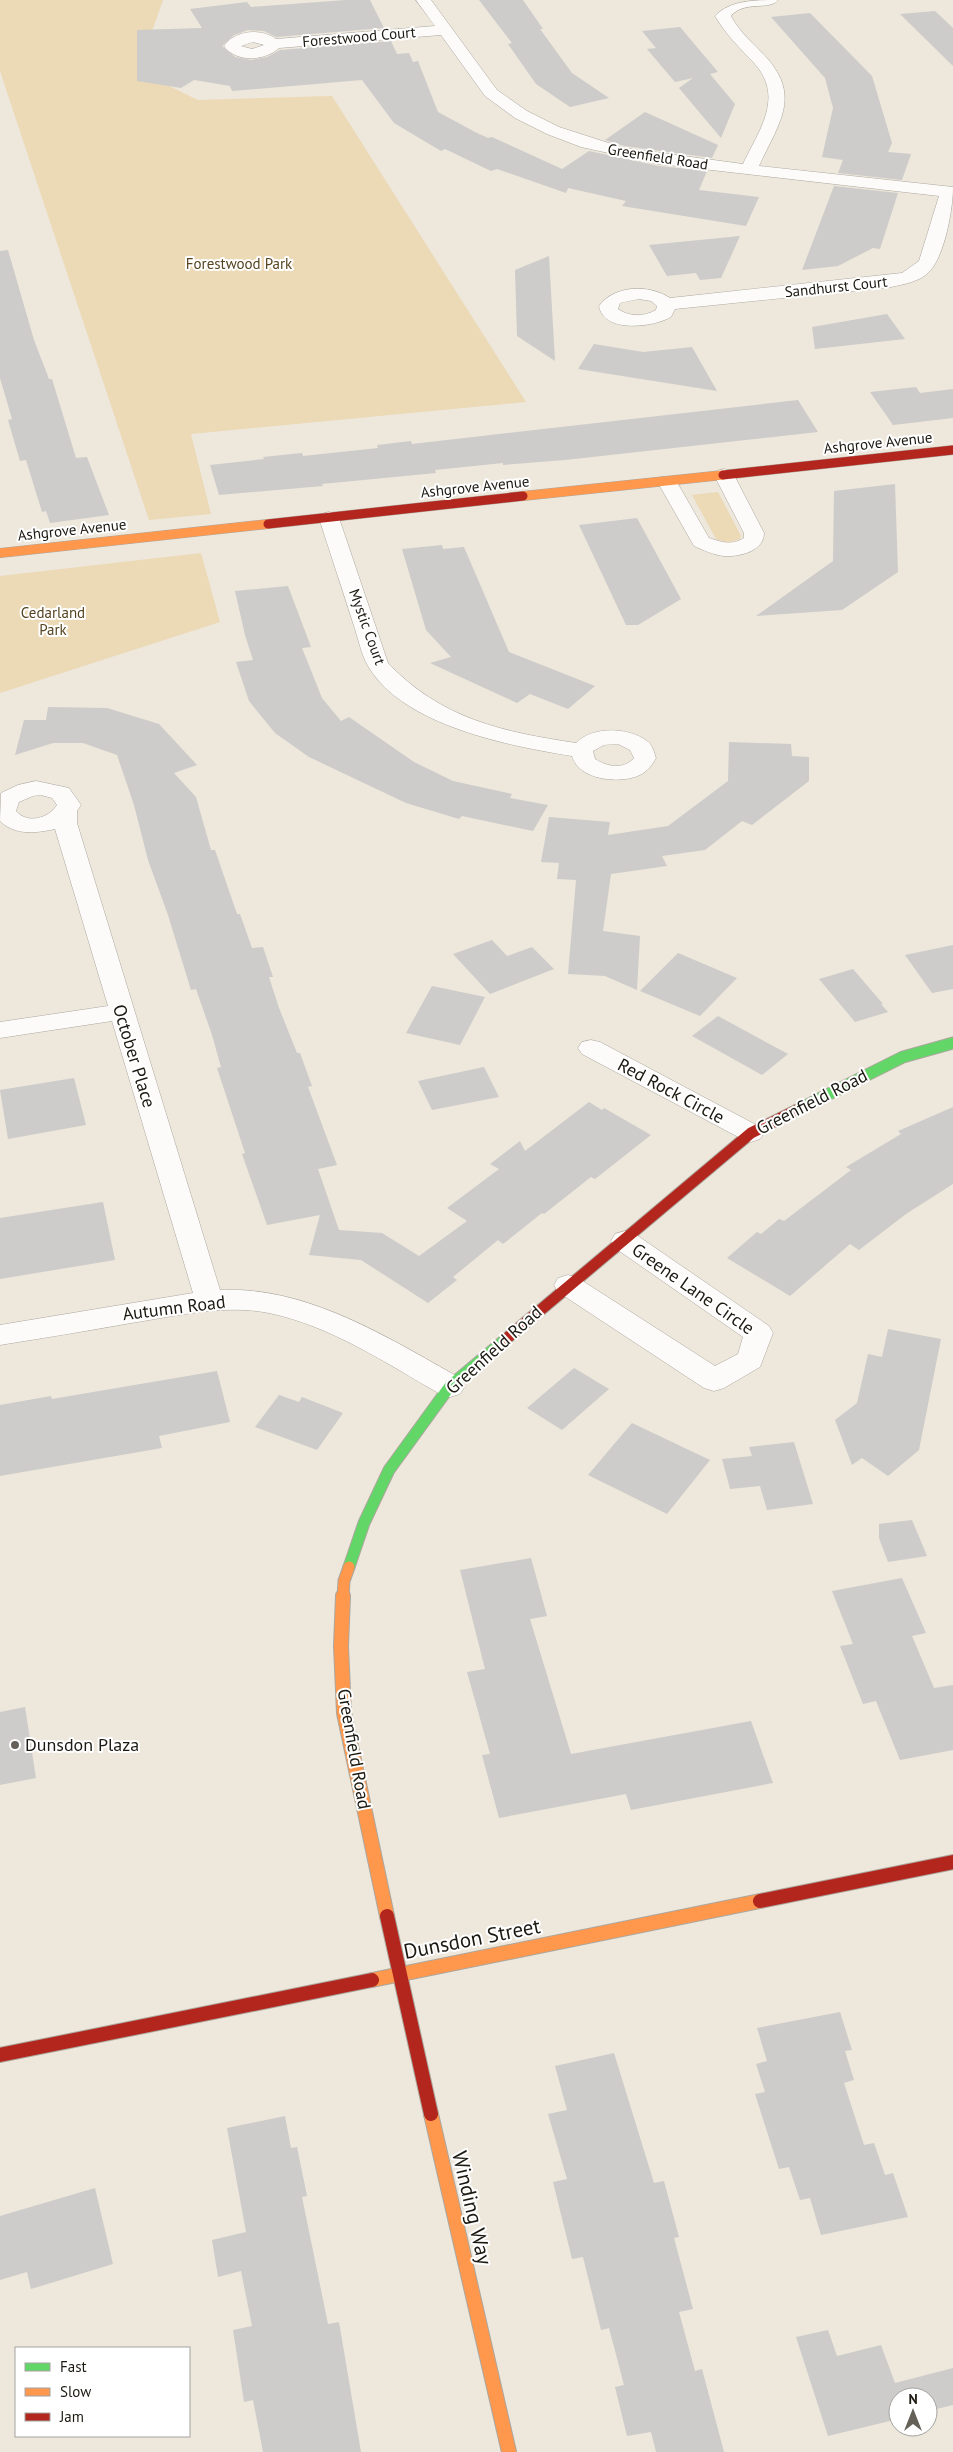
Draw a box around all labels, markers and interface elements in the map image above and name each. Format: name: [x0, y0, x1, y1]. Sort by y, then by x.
street label: Forestwood Court: [301, 22, 416, 51]
street label: Greenfield Road: [606, 139, 710, 174]
park label: Forestwood Park: [186, 254, 293, 273]
street label: Sandhurst Court: [784, 272, 888, 301]
street label: Ashgrove Avenue: [823, 427, 933, 458]
street label: Ashgrove Avenue: [420, 471, 530, 502]
street label: Ashgrove Avenue: [17, 514, 127, 545]
street label: Mystic Court: [345, 586, 390, 667]
park label: Cedarland Park: [21, 603, 85, 639]
street label: October Place: [108, 1001, 161, 1110]
street label: Red Rock Circle: [614, 1053, 729, 1128]
street label: Greenfield Road: [752, 1064, 871, 1139]
street label: Greene Lane Circle: [628, 1238, 759, 1339]
street label: Autumn Road: [121, 1290, 227, 1325]
street label: Greenfield Road: [441, 1300, 547, 1399]
street label: Greenfield Road: [333, 1687, 376, 1811]
place label: Dunsdon Plaza: [25, 1733, 139, 1756]
marker: Dunsdon Plaza: [9, 1739, 21, 1751]
street label: Dunsdon Street: [401, 1912, 543, 1965]
street label: Winding Way: [446, 2148, 499, 2268]
legend: [15, 2347, 190, 2437]
text: Fast: [60, 2357, 87, 2376]
text: Slow: [60, 2382, 91, 2401]
north arrow: [888, 2387, 938, 2437]
text: N: [908, 2390, 918, 2408]
text: Jam: [59, 2407, 84, 2426]

